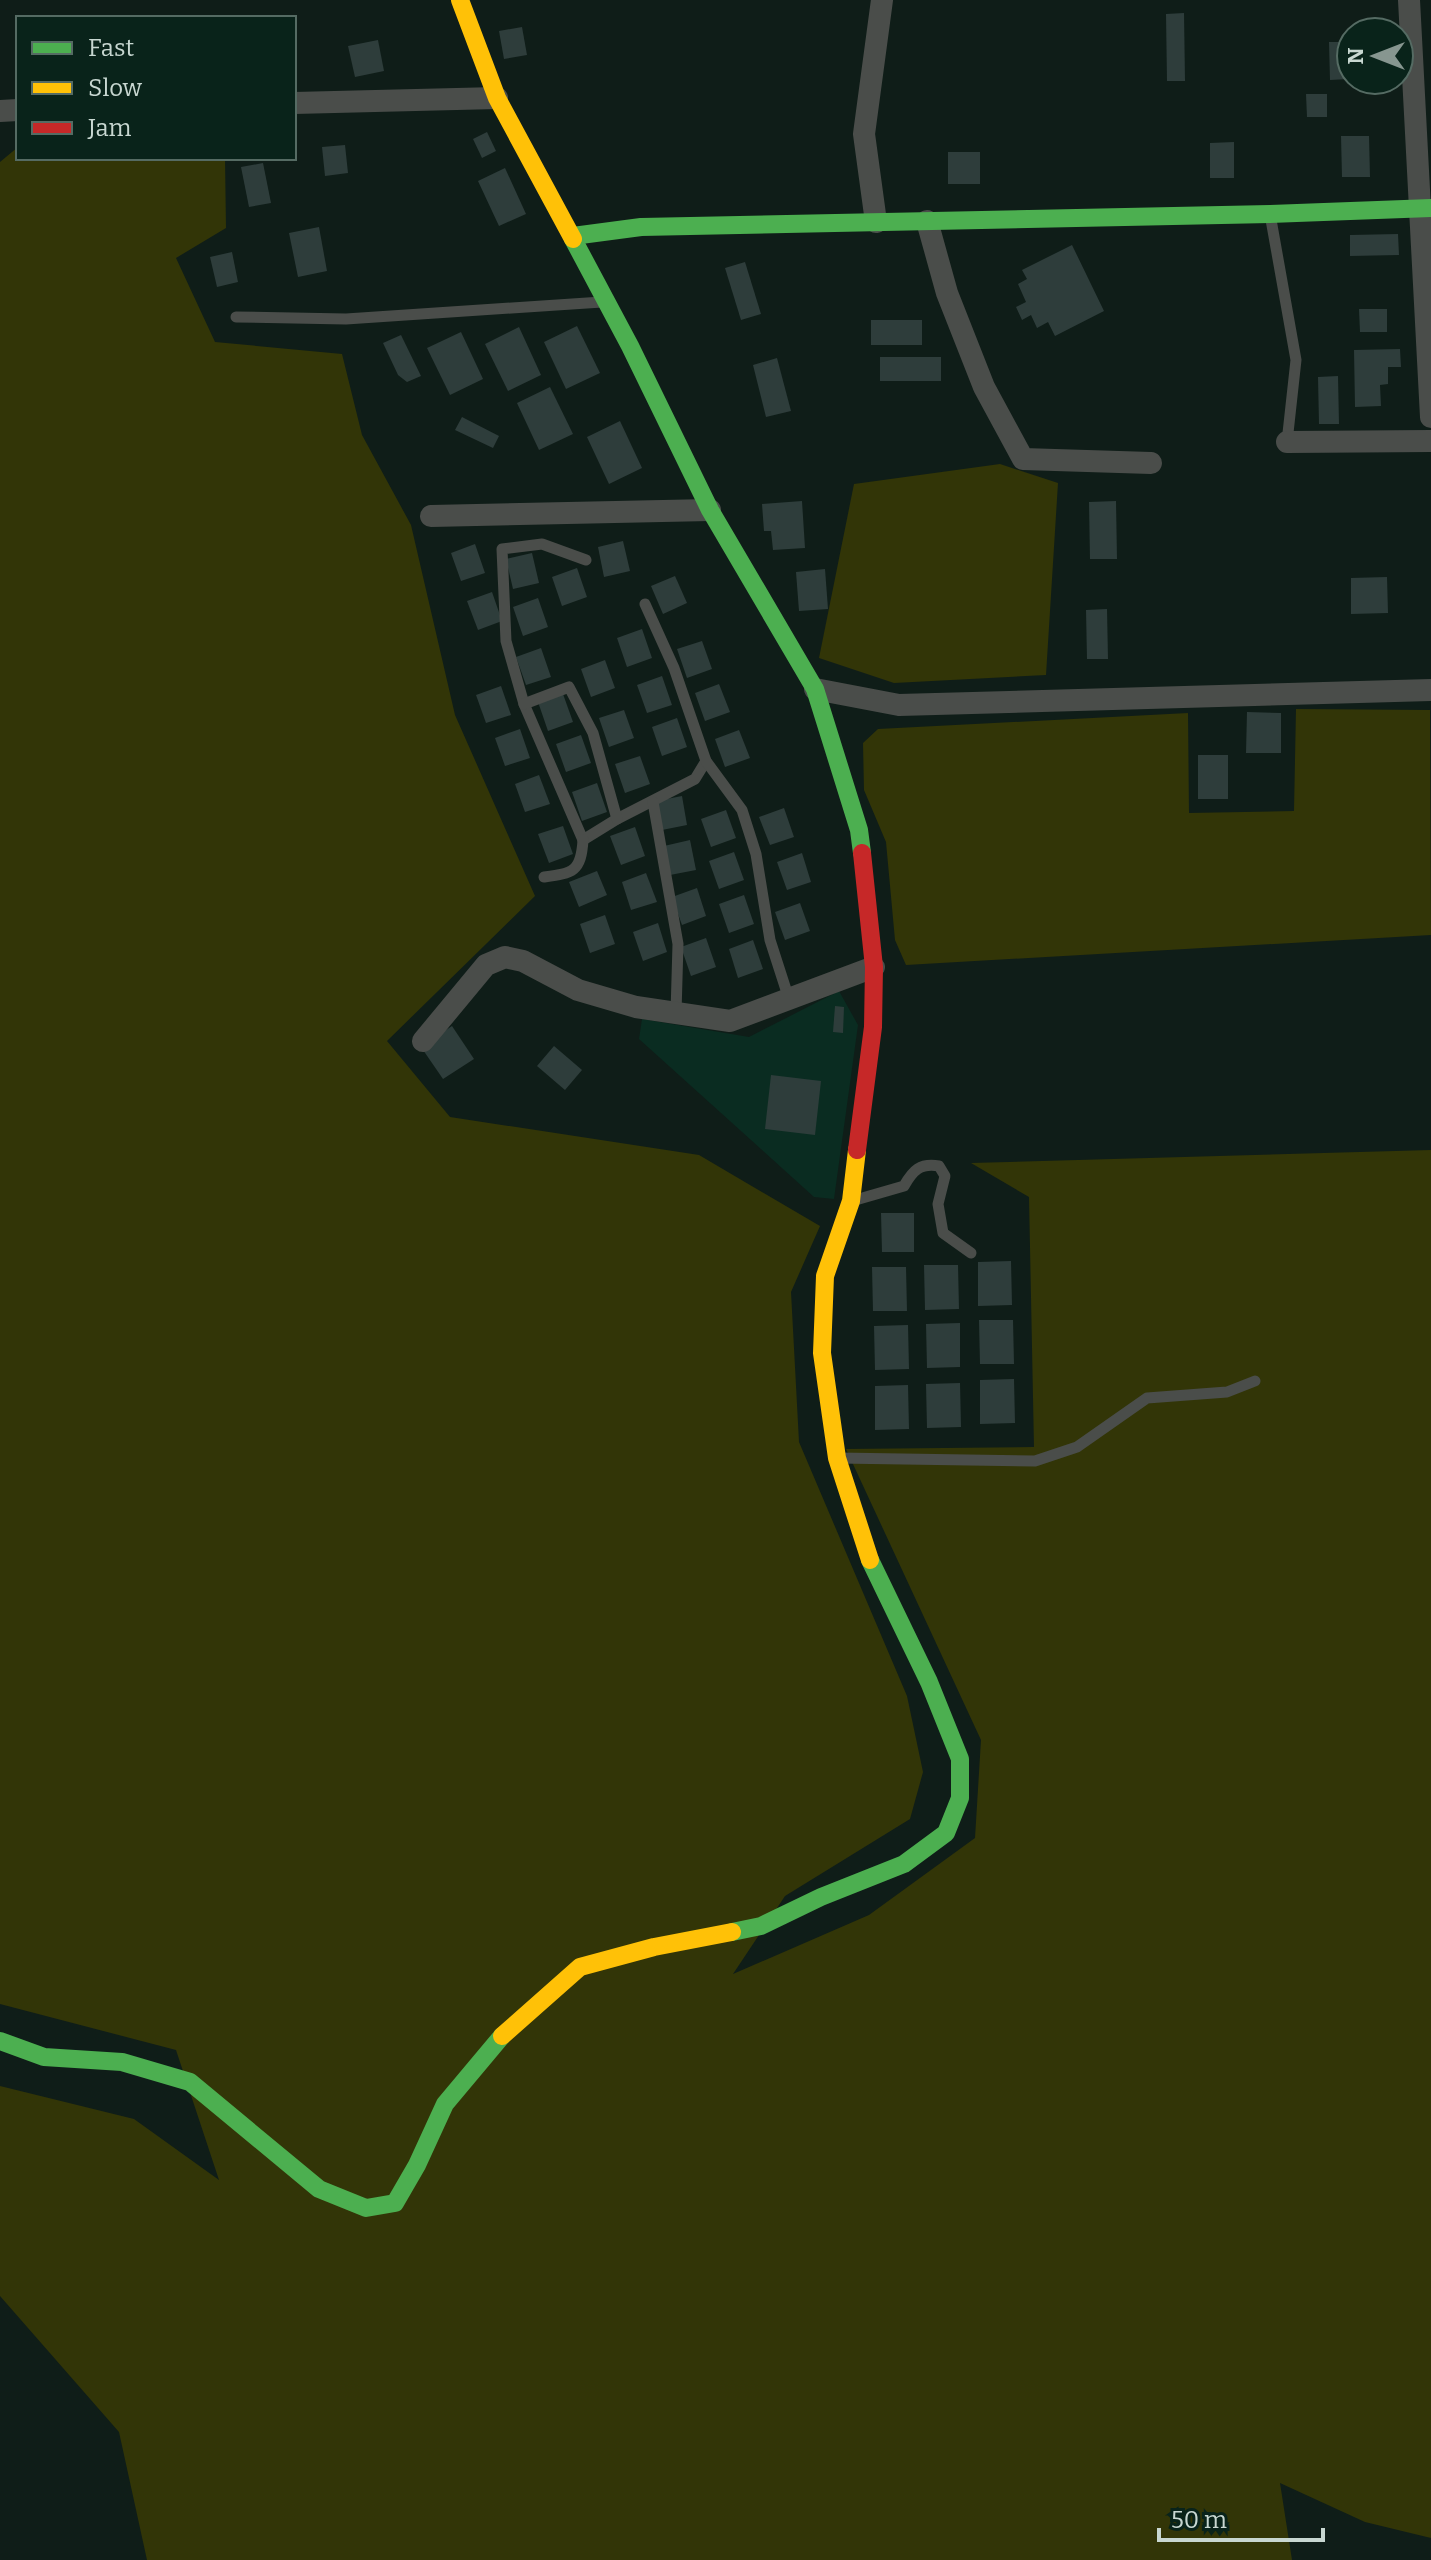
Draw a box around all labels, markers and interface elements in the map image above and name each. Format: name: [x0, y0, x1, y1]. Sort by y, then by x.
legend: [16, 16, 296, 160]
north arrow: [1335, 16, 1415, 96]
text: Fast: [88, 34, 134, 62]
text: N: [1342, 47, 1369, 64]
text: Slow: [88, 74, 143, 102]
text: Jam: [87, 114, 132, 142]
scale bar: [1159, 2492, 1323, 2542]
text: 50 m: [1171, 2506, 1227, 2534]

